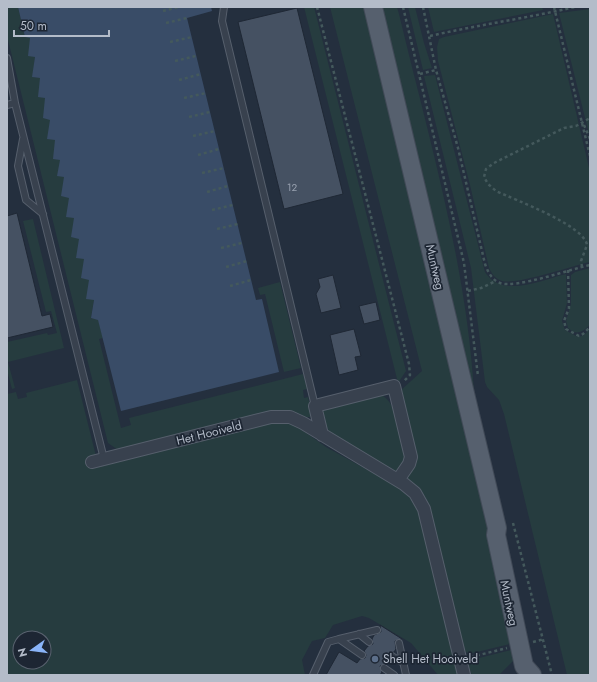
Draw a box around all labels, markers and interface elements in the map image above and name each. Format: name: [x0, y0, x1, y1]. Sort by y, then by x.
scale bar: [14, 12, 109, 38]
text: 50 m: [20, 17, 47, 35]
house number: 12: [287, 180, 297, 195]
street label: Muntweg: [421, 242, 449, 292]
street label: Het Hooiveld: [174, 416, 244, 450]
street label: Muntweg: [495, 579, 523, 627]
north arrow: [12, 630, 52, 670]
text: N: [13, 646, 31, 659]
place label: Shell Het Hooiveld: [383, 650, 478, 668]
marker: Shell Het Hooiveld: [370, 654, 380, 664]

